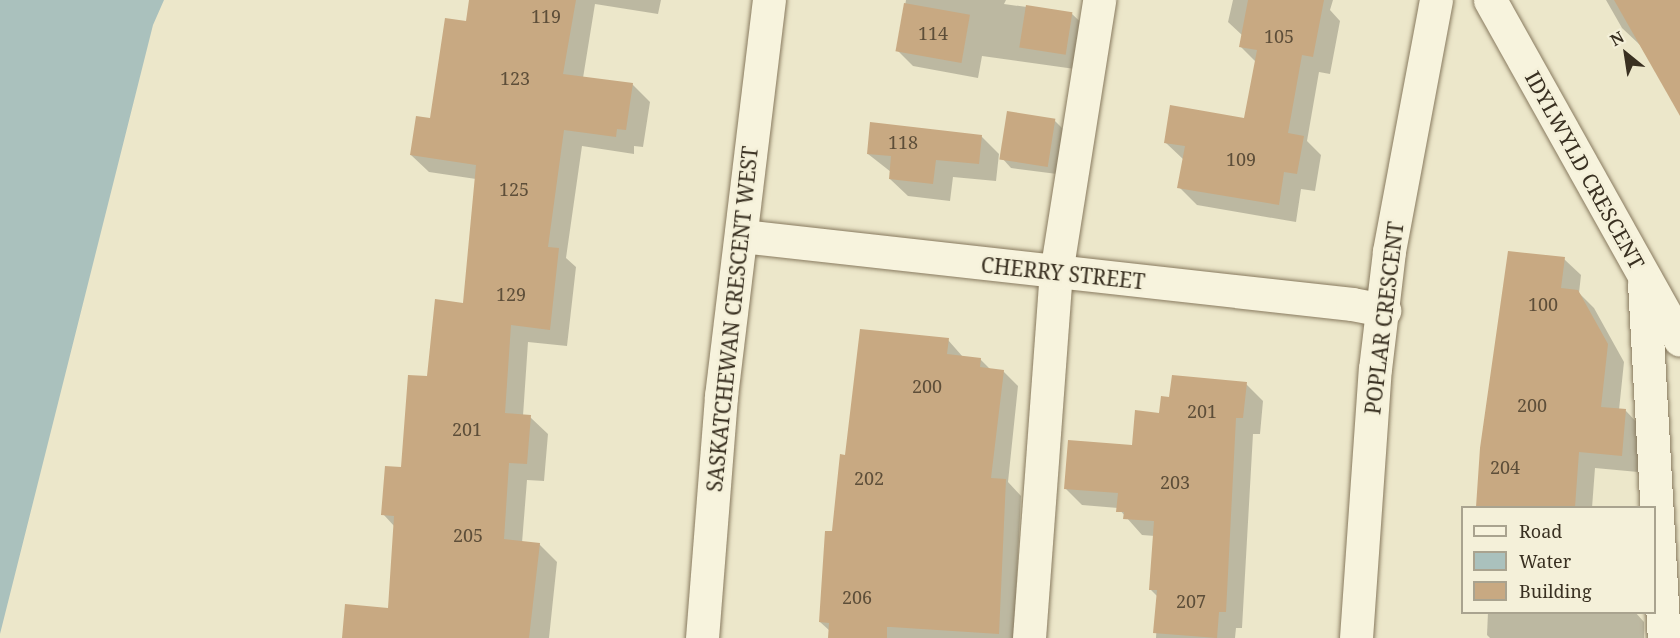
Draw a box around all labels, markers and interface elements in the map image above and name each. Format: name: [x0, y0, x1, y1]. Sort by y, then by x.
house number: 119: [531, 5, 561, 27]
house number: 114: [918, 22, 948, 44]
north arrow: [1596, 24, 1656, 84]
house number: 105: [1264, 25, 1294, 47]
text: N: [1606, 26, 1628, 51]
house number: 123: [500, 67, 530, 89]
street label: IDYLWYLD CRESCENT: [1520, 67, 1650, 273]
house number: 118: [888, 131, 918, 153]
street label: SASKATCHEWAN CRESCENT WEST: [701, 145, 763, 493]
house number: 109: [1226, 148, 1256, 170]
house number: 125: [499, 178, 529, 200]
street label: POPLAR CRESCENT: [1360, 220, 1408, 416]
street label: CHERRY STREET: [980, 252, 1146, 294]
house number: 129: [496, 283, 526, 305]
house number: 100: [1528, 293, 1558, 315]
house number: 200: [912, 375, 942, 397]
house number: 200: [1517, 394, 1547, 416]
house number: 201: [1187, 400, 1217, 422]
house number: 201: [452, 418, 482, 440]
house number: 204: [1490, 456, 1520, 478]
house number: 202: [854, 467, 884, 489]
house number: 203: [1160, 471, 1190, 493]
legend: [1461, 506, 1656, 614]
text: Road: [1519, 519, 1562, 543]
house number: 205: [453, 524, 483, 546]
text: Water: [1519, 549, 1571, 573]
text: Building: [1519, 579, 1592, 603]
house number: 206: [842, 586, 872, 608]
house number: 207: [1176, 590, 1206, 612]

